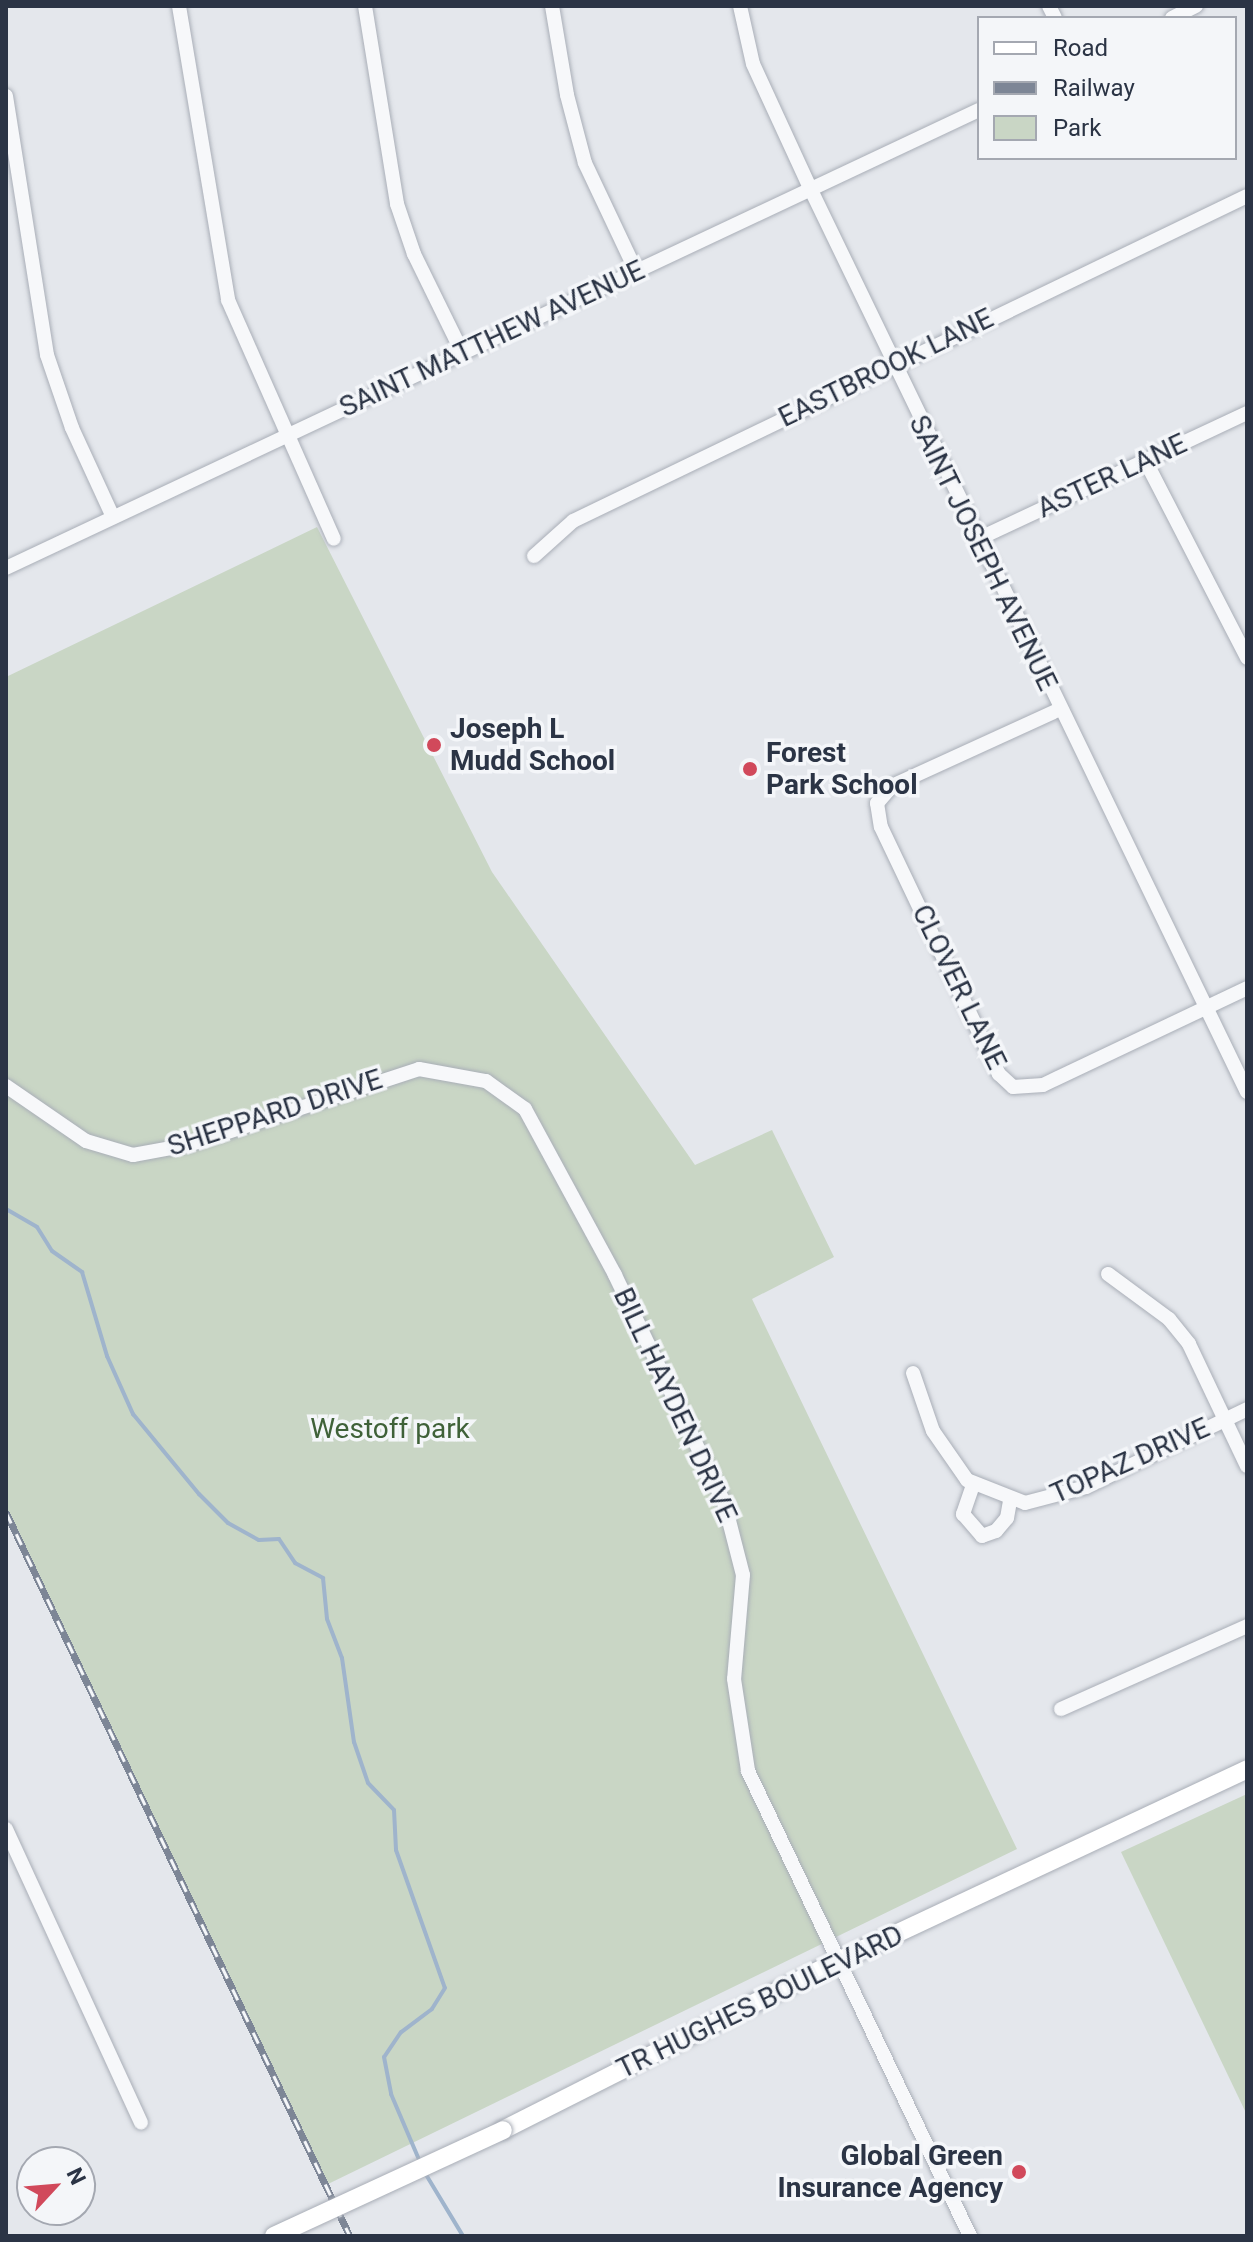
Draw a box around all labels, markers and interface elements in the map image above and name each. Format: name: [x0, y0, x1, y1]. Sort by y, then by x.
legend: [977, 16, 1237, 160]
text: Road: [1053, 34, 1108, 62]
text: Railway: [1053, 74, 1135, 102]
text: Park: [1053, 114, 1101, 142]
street label: SAINT MATTHEW AVENUE: [334, 253, 650, 425]
street label: EASTBROOK LANE: [773, 301, 999, 435]
street label: SAINT JOSEPH AVENUE: [902, 410, 1064, 696]
street label: ASTER LANE: [1032, 427, 1192, 525]
place label: Joseph L Mudd School: [450, 712, 615, 778]
marker: Joseph L Mudd School: [425, 736, 443, 754]
place label: Forest Park School: [766, 736, 918, 802]
marker: Forest Park School: [741, 760, 759, 778]
street label: CLOVER LANE: [905, 899, 1013, 1075]
street label: SHEPPARD DRIVE: [163, 1062, 387, 1164]
street label: BILL HAYDEN DRIVE: [606, 1283, 744, 1527]
street label: TOPAZ DRIVE: [1045, 1411, 1215, 1511]
park label: Westoff park: [310, 1412, 470, 1446]
street label: TR HUGHES BOULEVARD: [611, 1918, 909, 2086]
place label: Global Green Insurance Agency: [778, 2139, 1003, 2205]
north arrow: [16, 2146, 96, 2226]
marker: Global Green Insurance Agency: [1010, 2163, 1028, 2181]
text: N: [62, 2164, 91, 2189]

